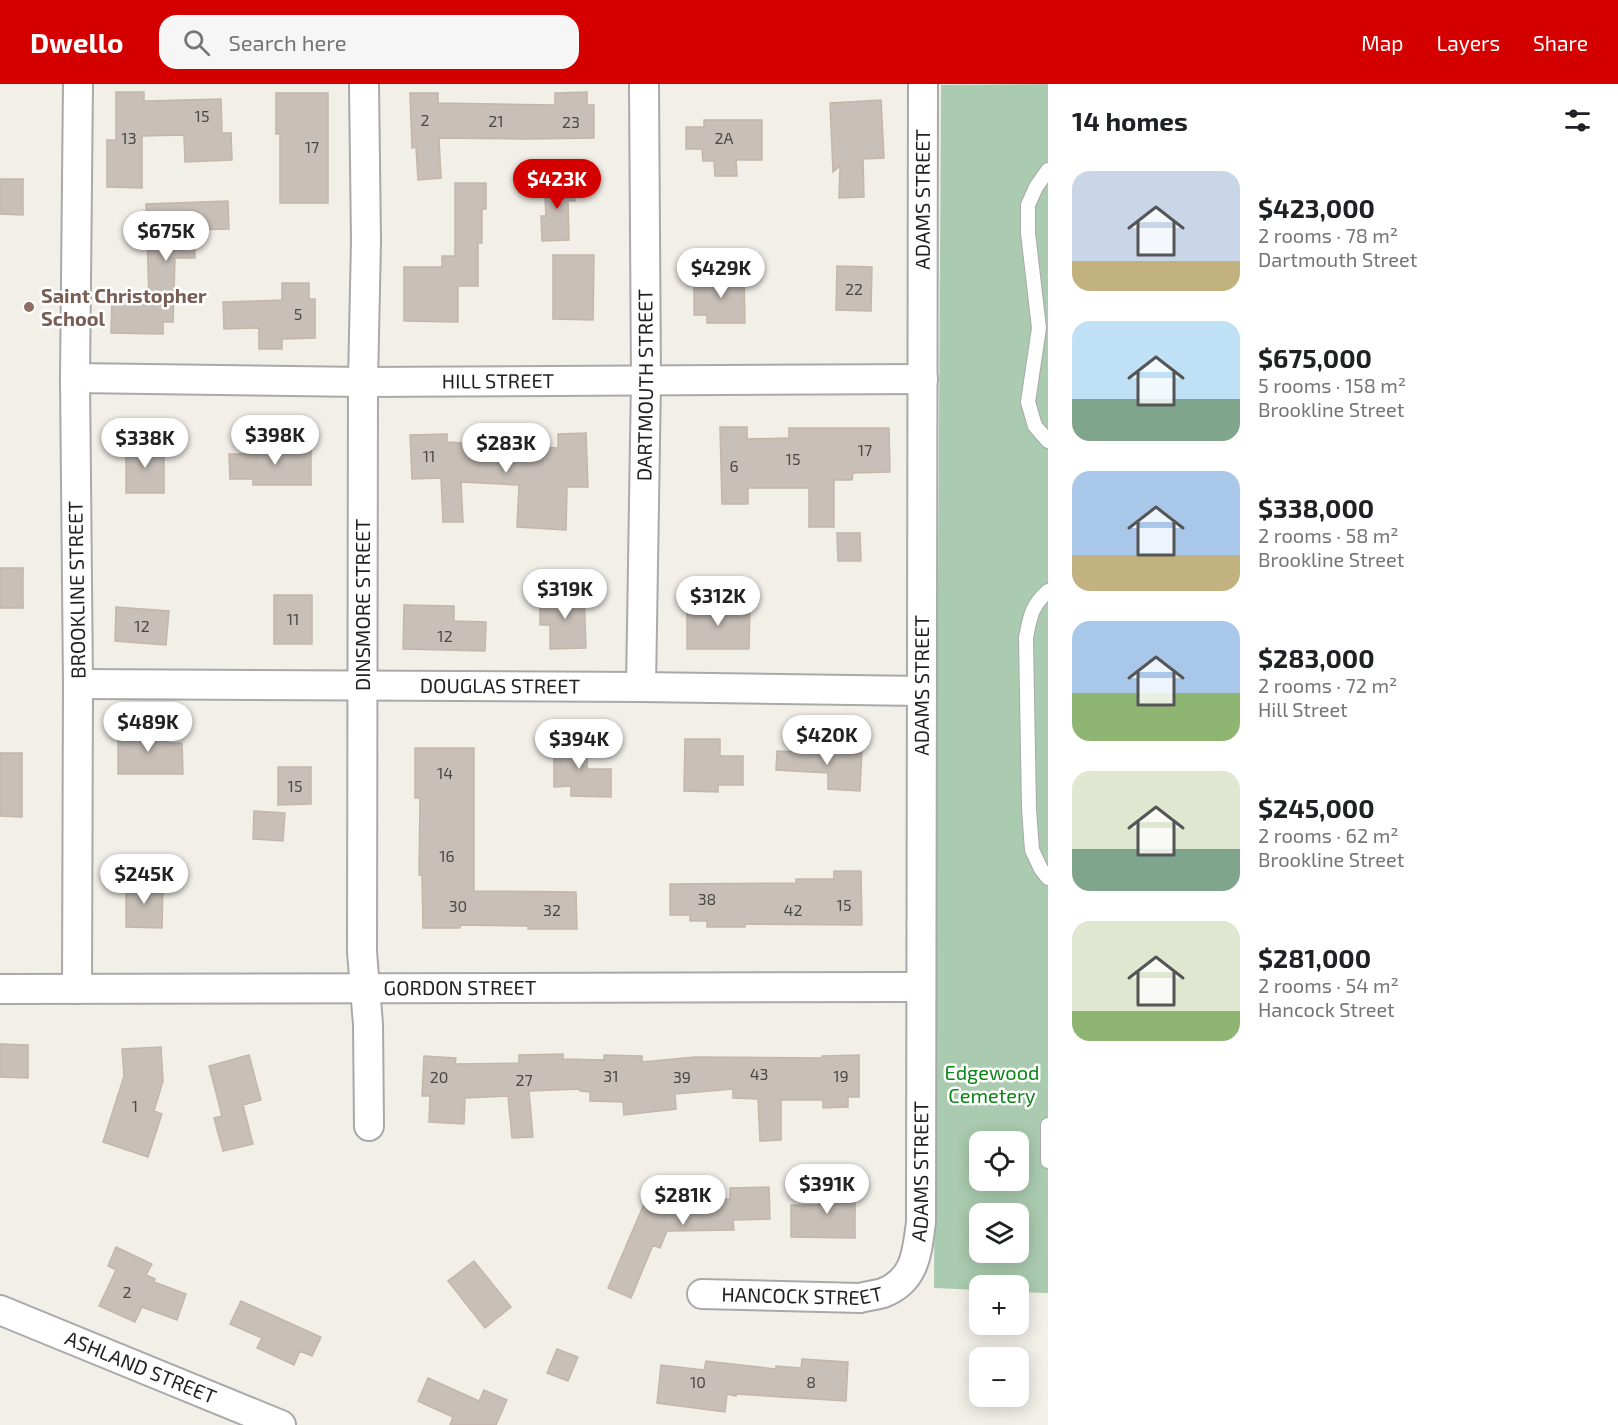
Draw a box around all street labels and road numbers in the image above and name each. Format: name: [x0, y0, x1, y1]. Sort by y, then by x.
street label: ADAMS STREET: [910, 129, 934, 270]
street label: DARTMOUTH STREET: [631, 288, 657, 481]
street label: HILL STREET: [442, 368, 555, 393]
street label: BROOKLINE STREET: [62, 501, 90, 679]
street label: DINSMORE STREET: [350, 519, 374, 691]
street label: ADAMS STREET: [909, 615, 933, 756]
street label: DOUGLAS STREET: [420, 673, 581, 698]
street label: GORDON STREET: [384, 975, 537, 999]
street label: ADAMS STREET: [906, 1101, 933, 1243]
street label: HANCOCK STREET: [721, 1281, 885, 1309]
street label: ASHLAND STREET: [62, 1325, 220, 1408]

